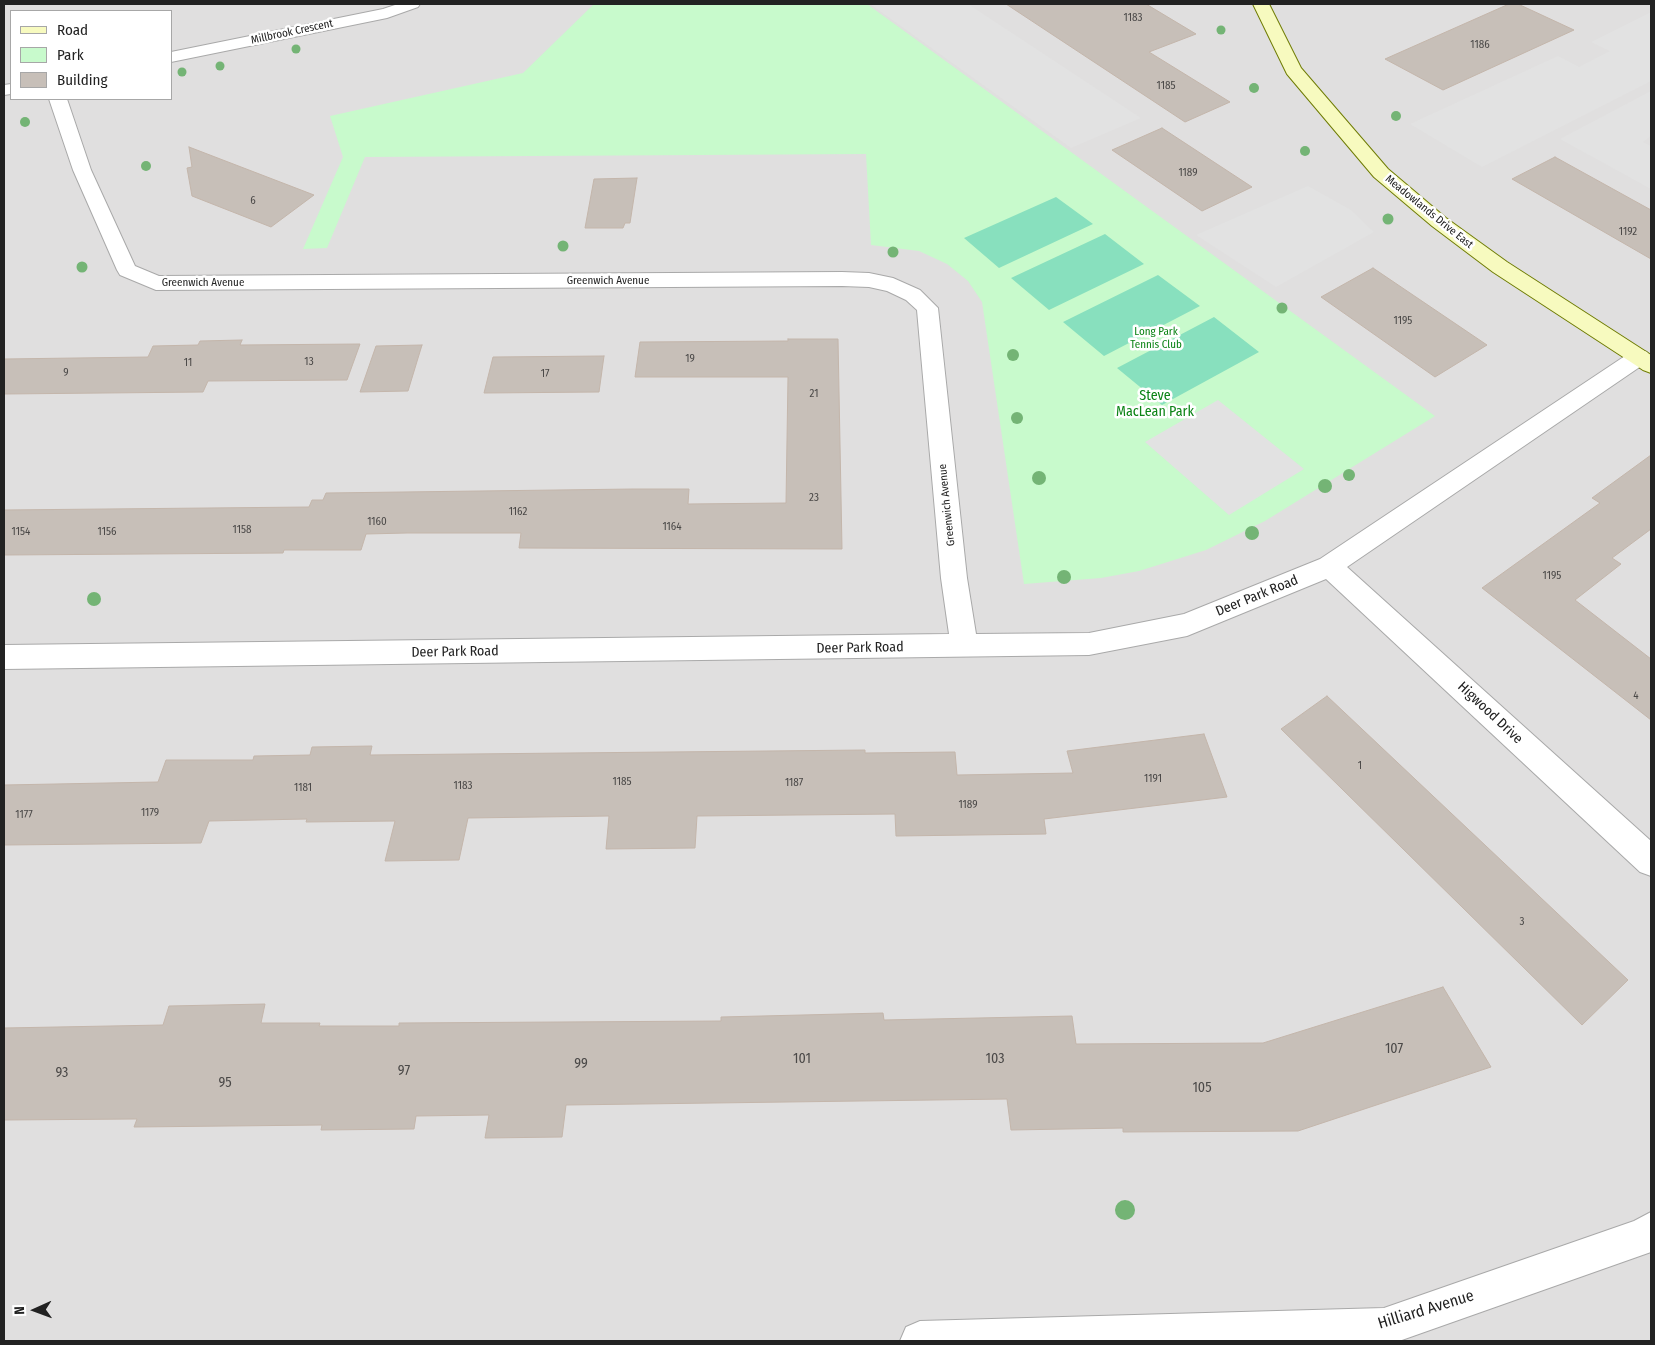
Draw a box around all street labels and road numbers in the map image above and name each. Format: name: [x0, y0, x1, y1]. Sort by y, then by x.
street label: Millbrook Crescent: [250, 17, 334, 47]
street label: Meadowlands Drive East: [1382, 173, 1476, 251]
street label: Greenwich Avenue: [567, 274, 649, 288]
street label: Greenwich Avenue: [162, 276, 244, 290]
street label: Greenwich Avenue: [936, 463, 958, 547]
street label: Deer Park Road: [1213, 572, 1301, 620]
street label: Deer Park Road: [816, 639, 904, 657]
street label: Deer Park Road: [411, 643, 499, 661]
street label: Higwood Drive: [1454, 679, 1526, 747]
street label: Hilliard Avenue: [1376, 1286, 1476, 1334]

